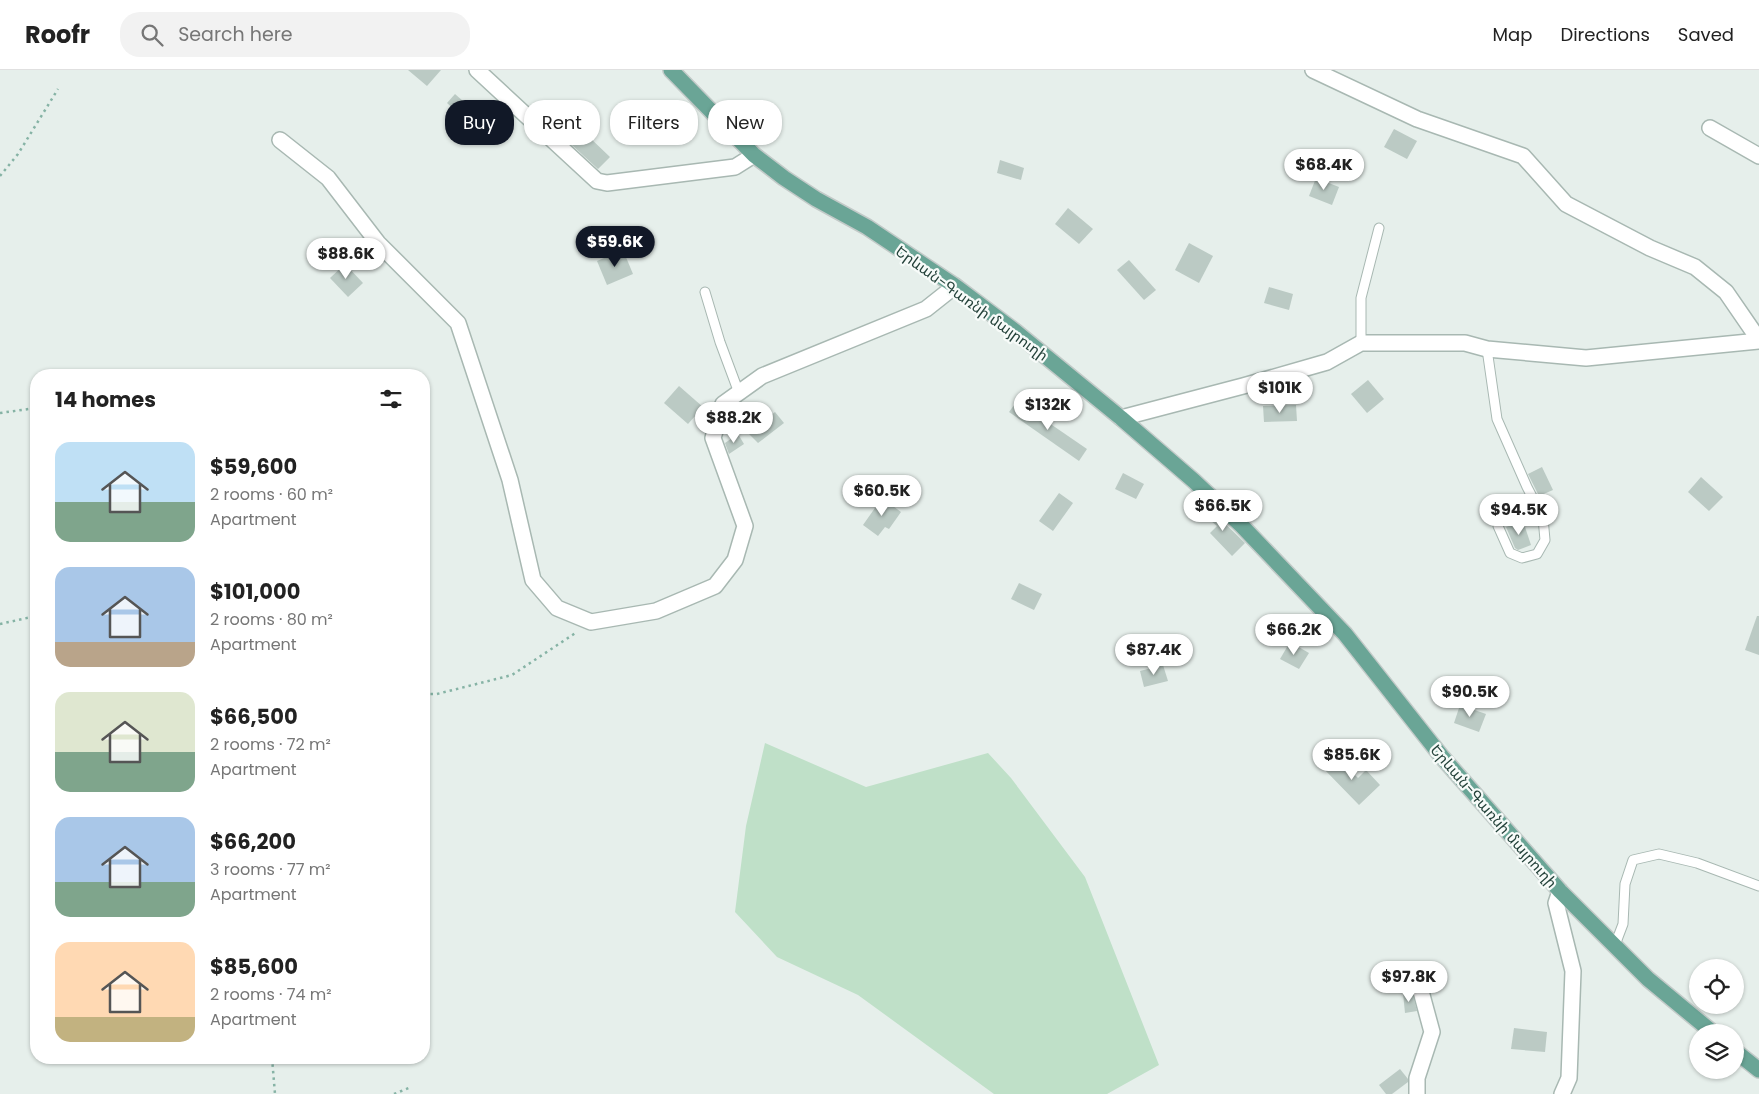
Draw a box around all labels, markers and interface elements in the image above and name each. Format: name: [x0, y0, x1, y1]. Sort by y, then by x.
search box: [120, 12, 470, 57]
text: Roofr: [25, 18, 90, 51]
icon: search: [138, 21, 166, 49]
text: Search here: [178, 21, 293, 48]
text: Map: [1493, 22, 1532, 47]
text: Directions: [1560, 22, 1650, 47]
text: Saved: [1678, 22, 1734, 47]
chip: Buy: [445, 100, 514, 145]
chip: Rent: [524, 100, 600, 145]
chip: Filters: [610, 100, 698, 145]
chip: New: [708, 100, 782, 145]
pin: $68.4K: [1283, 148, 1365, 191]
text: $68.4K: [1295, 153, 1353, 176]
pin: $59.6K: [574, 226, 656, 268]
text: $59.6K: [587, 230, 643, 253]
pin: $88.6K: [305, 238, 387, 280]
street label: Երևան-Գառնի մայրուղի: [891, 240, 1053, 366]
text: $88.6K: [317, 242, 375, 265]
pin: $101K: [1245, 372, 1315, 414]
text: $101K: [1258, 376, 1302, 399]
text: 14 homes: [55, 385, 156, 414]
icon: filters: [377, 385, 405, 413]
pin: $132K: [1013, 388, 1083, 431]
text: $132K: [1025, 393, 1071, 416]
pin: $88.2K: [693, 402, 775, 444]
text: $88.2K: [706, 406, 762, 429]
text: $59,600: [210, 452, 297, 481]
icon: home: [95, 462, 155, 522]
pin: $60.5K: [841, 474, 923, 517]
text: $60.5K: [853, 479, 911, 502]
text: 2 rooms · 60 m²: [210, 483, 333, 506]
pin: $66.5K: [1182, 490, 1264, 532]
text: $66.5K: [1195, 494, 1251, 517]
pin: $94.5K: [1478, 494, 1560, 536]
text: $94.5K: [1490, 498, 1548, 521]
text: Apartment: [210, 508, 297, 531]
text: $101,000: [210, 577, 300, 606]
icon: home: [95, 587, 155, 647]
text: 2 rooms · 80 m²: [210, 608, 333, 631]
pin: $66.2K: [1253, 614, 1335, 656]
text: $66.2K: [1266, 618, 1322, 641]
text: Apartment: [210, 633, 297, 656]
pin: $87.4K: [1113, 634, 1195, 676]
text: $87.4K: [1126, 638, 1182, 661]
pin: $90.5K: [1429, 676, 1511, 718]
text: $90.5K: [1442, 680, 1498, 703]
text: $66,500: [210, 702, 298, 731]
icon: home: [95, 712, 155, 772]
text: 2 rooms · 72 m²: [210, 733, 331, 756]
pin: $85.6K: [1311, 738, 1393, 781]
street label: Երևան-Գառնի մայրուղի: [1426, 740, 1562, 892]
text: $85.6K: [1323, 743, 1381, 766]
text: Apartment: [210, 758, 297, 781]
text: $66,200: [210, 827, 296, 856]
icon: home: [95, 837, 155, 897]
text: 3 rooms · 77 m²: [210, 858, 330, 881]
text: Apartment: [210, 883, 297, 906]
text: $85,600: [210, 952, 298, 981]
map controls: [1689, 959, 1744, 1079]
button: locate: [1689, 959, 1744, 1014]
pin: $97.8K: [1368, 960, 1450, 1003]
icon: home: [95, 962, 155, 1022]
text: $97.8K: [1382, 965, 1436, 988]
text: 2 rooms · 74 m²: [210, 983, 332, 1006]
text: Apartment: [210, 1008, 297, 1031]
button: layers: [1689, 1024, 1744, 1079]

